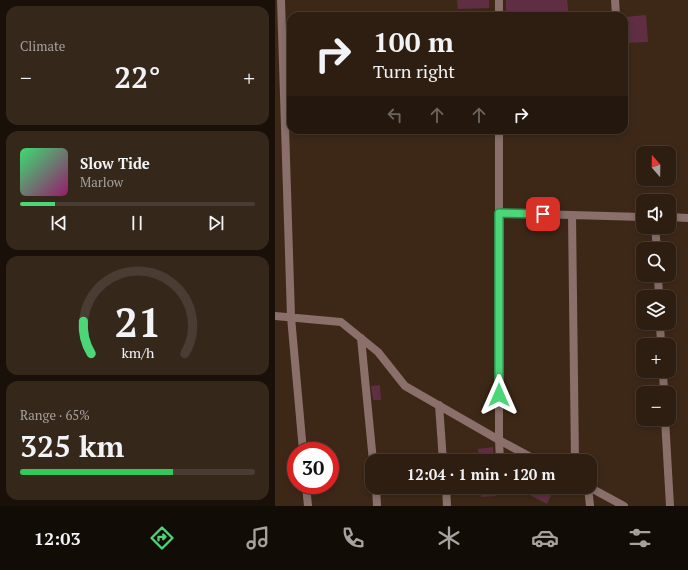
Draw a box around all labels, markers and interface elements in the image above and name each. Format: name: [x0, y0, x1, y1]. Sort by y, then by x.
text: 100 m: [373, 23, 454, 60]
icon: right: [307, 28, 359, 80]
text: Climate: [20, 37, 65, 55]
text: 22°: [114, 57, 161, 97]
text: Turn right: [373, 59, 455, 83]
text: −: [20, 63, 32, 92]
text: +: [243, 63, 255, 92]
icon: left: [384, 104, 406, 126]
icon: ahead: [426, 104, 448, 126]
icon: ahead: [468, 104, 490, 126]
icon: right: [510, 104, 532, 126]
north arrow: [636, 146, 676, 186]
map controls: [636, 146, 676, 426]
text: Slow Tide: [80, 153, 150, 173]
text: Marlow: [80, 173, 123, 191]
button: sound: [636, 194, 676, 234]
pin: [526, 197, 560, 231]
icon: arrive: [532, 203, 554, 225]
icon: previous: [48, 212, 70, 234]
icon: pause: [126, 212, 148, 234]
icon: next: [205, 212, 227, 234]
button: search: [636, 242, 676, 282]
button: layers: [636, 290, 676, 330]
text: 21: [114, 293, 161, 348]
button: +: [636, 338, 676, 378]
text: km/h: [121, 342, 155, 361]
position arrow: [478, 374, 520, 416]
button: −: [636, 386, 676, 426]
text: Range · 65%: [20, 406, 90, 424]
text: 325 km: [20, 426, 124, 466]
speed limit sign: 30: [287, 442, 339, 494]
text: 12:04 · 1 min · 120 m: [407, 464, 555, 484]
icon: directions: [148, 524, 176, 552]
icon: music: [244, 524, 272, 552]
icon: phone: [339, 524, 367, 552]
icon: climate: [435, 524, 463, 552]
icon: car: [531, 524, 559, 552]
icon: filters: [626, 524, 654, 552]
text: 12:03: [34, 526, 81, 550]

